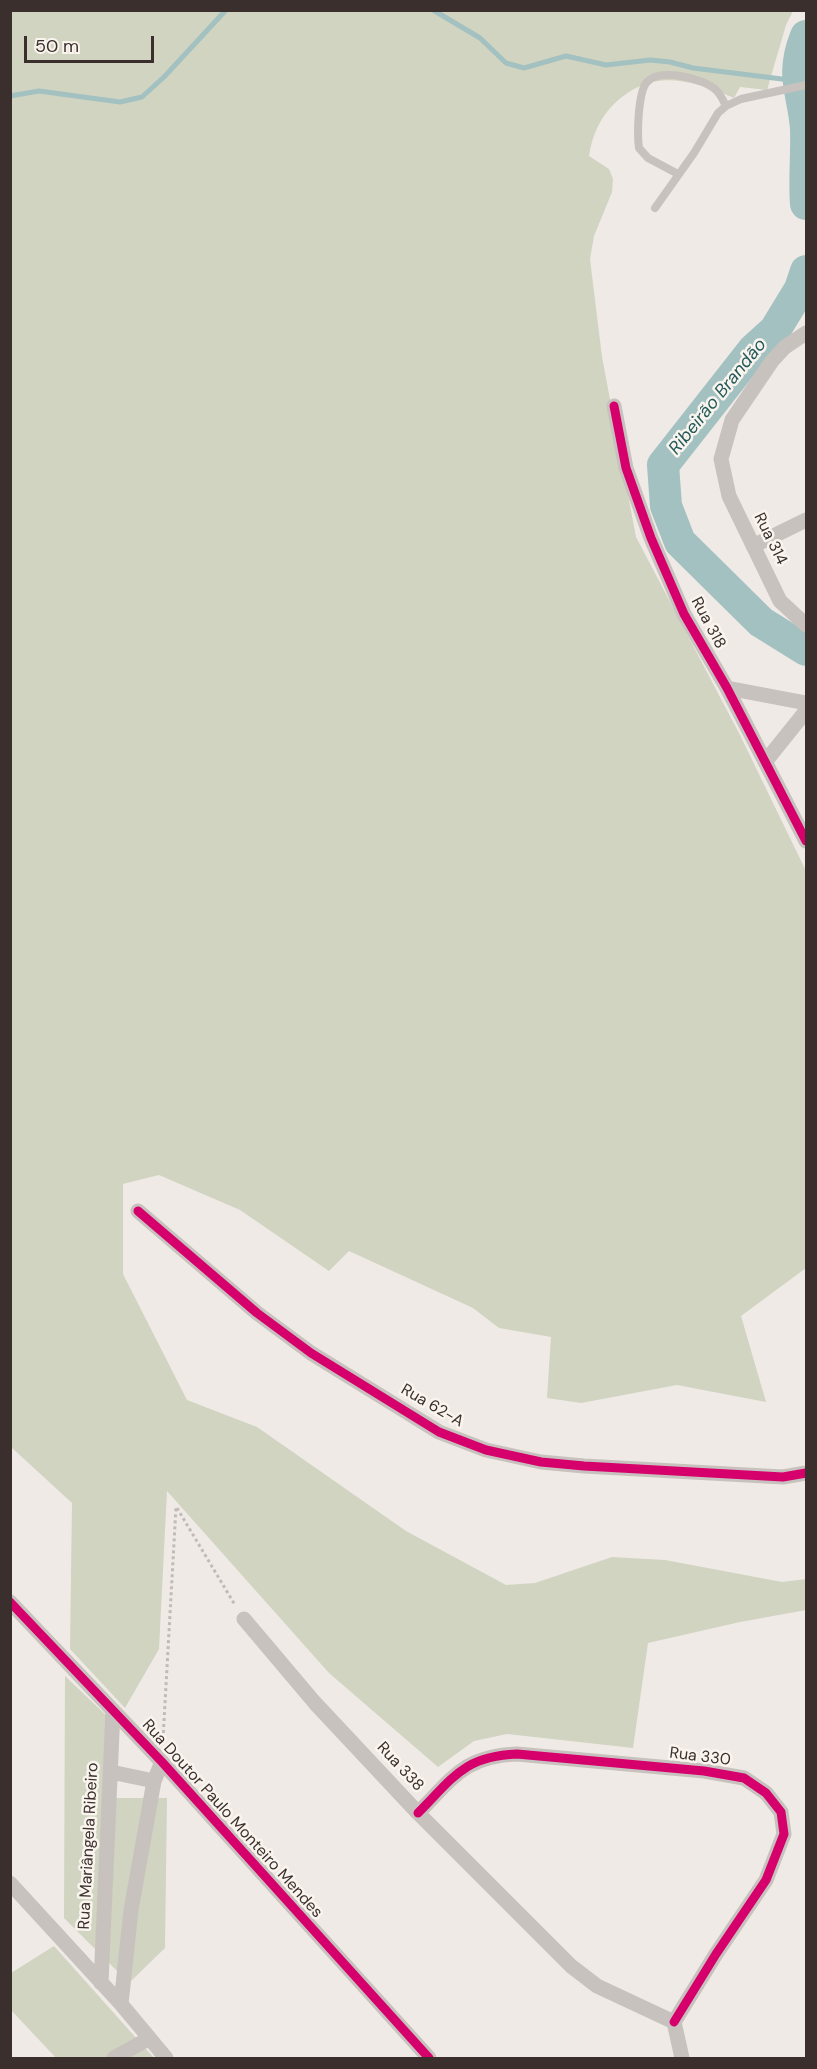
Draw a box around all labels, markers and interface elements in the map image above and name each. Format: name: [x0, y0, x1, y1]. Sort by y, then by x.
scale bar: [27, 24, 158, 62]
text: 50 m: [35, 34, 79, 58]
water label: Ribeirão Brandão: [665, 335, 771, 459]
street label: Rua 314: [749, 510, 791, 568]
street label: Rua 318: [686, 594, 730, 652]
street label: Rua 62-A: [397, 1380, 467, 1432]
street label: Rua Doutor Paulo Monteiro Mendes: [138, 1716, 326, 1922]
street label: Rua 338: [372, 1738, 428, 1796]
street label: Rua 330: [668, 1744, 732, 1770]
street label: Rua Mariângela Ribeiro: [75, 1762, 103, 1930]

